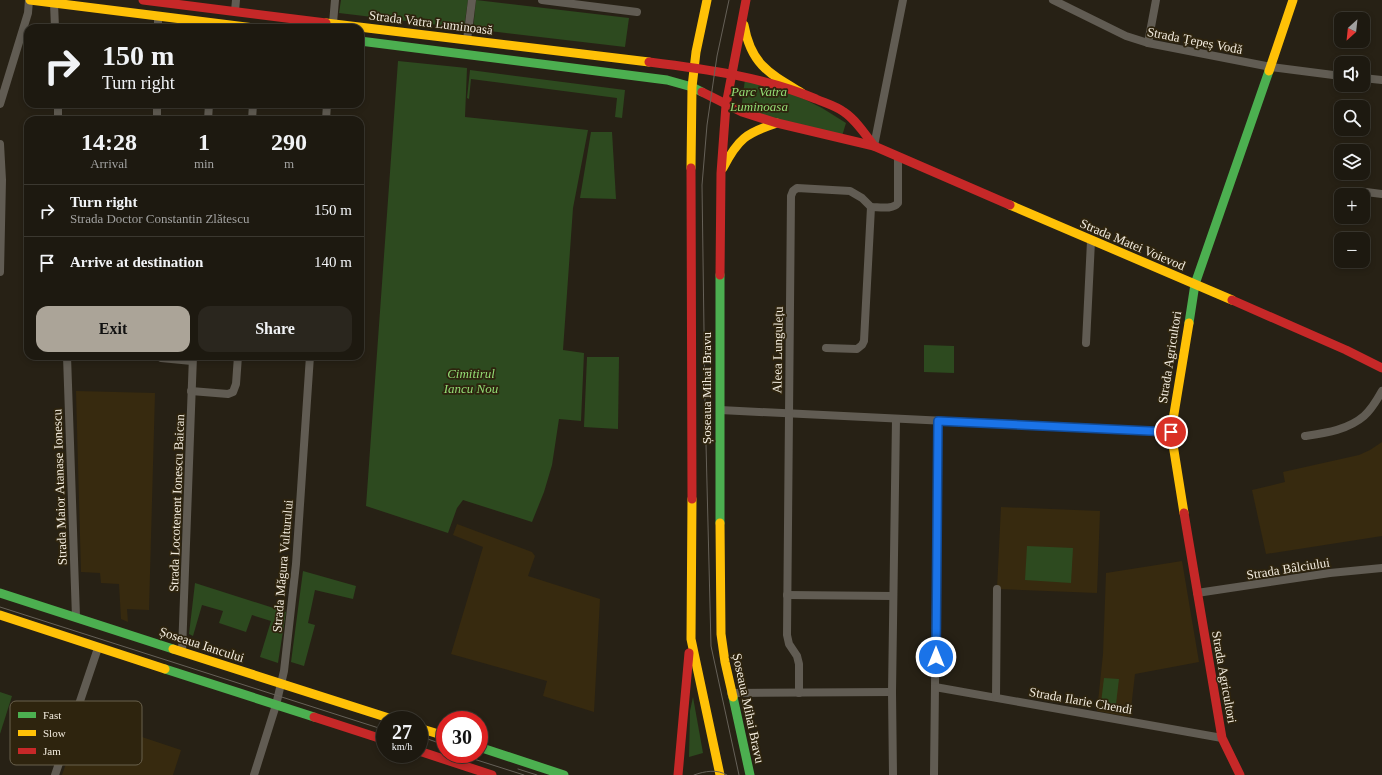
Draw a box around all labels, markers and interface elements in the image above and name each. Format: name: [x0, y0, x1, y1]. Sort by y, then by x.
street label: Strada Vatra Luminoasă: [368, 7, 494, 38]
north arrow: [1334, 12, 1370, 48]
map controls: [1334, 12, 1370, 268]
street label: Strada Țepeș Vodă: [1146, 24, 1244, 57]
icon: right: [36, 40, 88, 92]
text: 150 m: [102, 40, 174, 71]
button: sound: [1334, 56, 1370, 92]
text: Turn right: [102, 73, 175, 93]
park label: Parc Vatra Luminoasa: [729, 84, 788, 114]
button: search: [1334, 100, 1370, 136]
text: 14:28: [81, 129, 137, 155]
text: 1: [198, 129, 210, 155]
text: 290: [271, 129, 307, 155]
button: layers: [1334, 144, 1370, 180]
text: Arrival: [90, 156, 128, 171]
text: min: [194, 156, 214, 171]
text: m: [284, 156, 294, 171]
button: +: [1334, 188, 1370, 224]
text: Turn right: [70, 194, 137, 210]
icon: right: [36, 200, 58, 222]
text: 150 m: [314, 202, 352, 218]
text: Strada Doctor Constantin Zlătescu: [70, 211, 249, 226]
street label: Strada Matei Voievod: [1078, 215, 1188, 274]
button: −: [1334, 232, 1370, 268]
icon: arrive: [36, 252, 58, 274]
text: Arrive at destination: [70, 254, 203, 270]
text: 140 m: [314, 254, 352, 270]
button: Exit: [36, 306, 190, 352]
button: Share: [198, 306, 352, 352]
street label: Aleea Lungulețu: [769, 306, 786, 394]
street label: Strada Agricultori: [1155, 309, 1184, 404]
street label: Șoseaua Mihai Bravu: [699, 332, 714, 444]
park label: Cimitirul Iancu Nou: [443, 366, 499, 396]
street label: Strada Maior Atanase Ionescu: [49, 408, 70, 565]
street label: Strada Locotenent Ionescu Baican: [166, 413, 187, 592]
pin: [1154, 415, 1188, 449]
icon: arrive: [1160, 421, 1182, 443]
street label: Strada Măgura Vulturului: [269, 499, 296, 633]
street label: Strada Bâlciului: [1245, 554, 1331, 582]
street label: Șoseaua Iancului: [157, 624, 247, 665]
street label: Strada Agricultori: [1209, 630, 1240, 725]
position arrow: [915, 636, 957, 678]
street label: Șoseaua Mihai Bravu: [730, 652, 768, 765]
street label: Strada Ilarie Chendi: [1028, 684, 1134, 717]
legend: [10, 701, 142, 765]
text: Fast: [43, 709, 61, 721]
speed limit sign: 30: [436, 711, 488, 763]
text: 27: [392, 721, 412, 743]
text: Slow: [43, 727, 66, 739]
text: km/h: [392, 741, 412, 752]
text: Jam: [43, 745, 61, 757]

